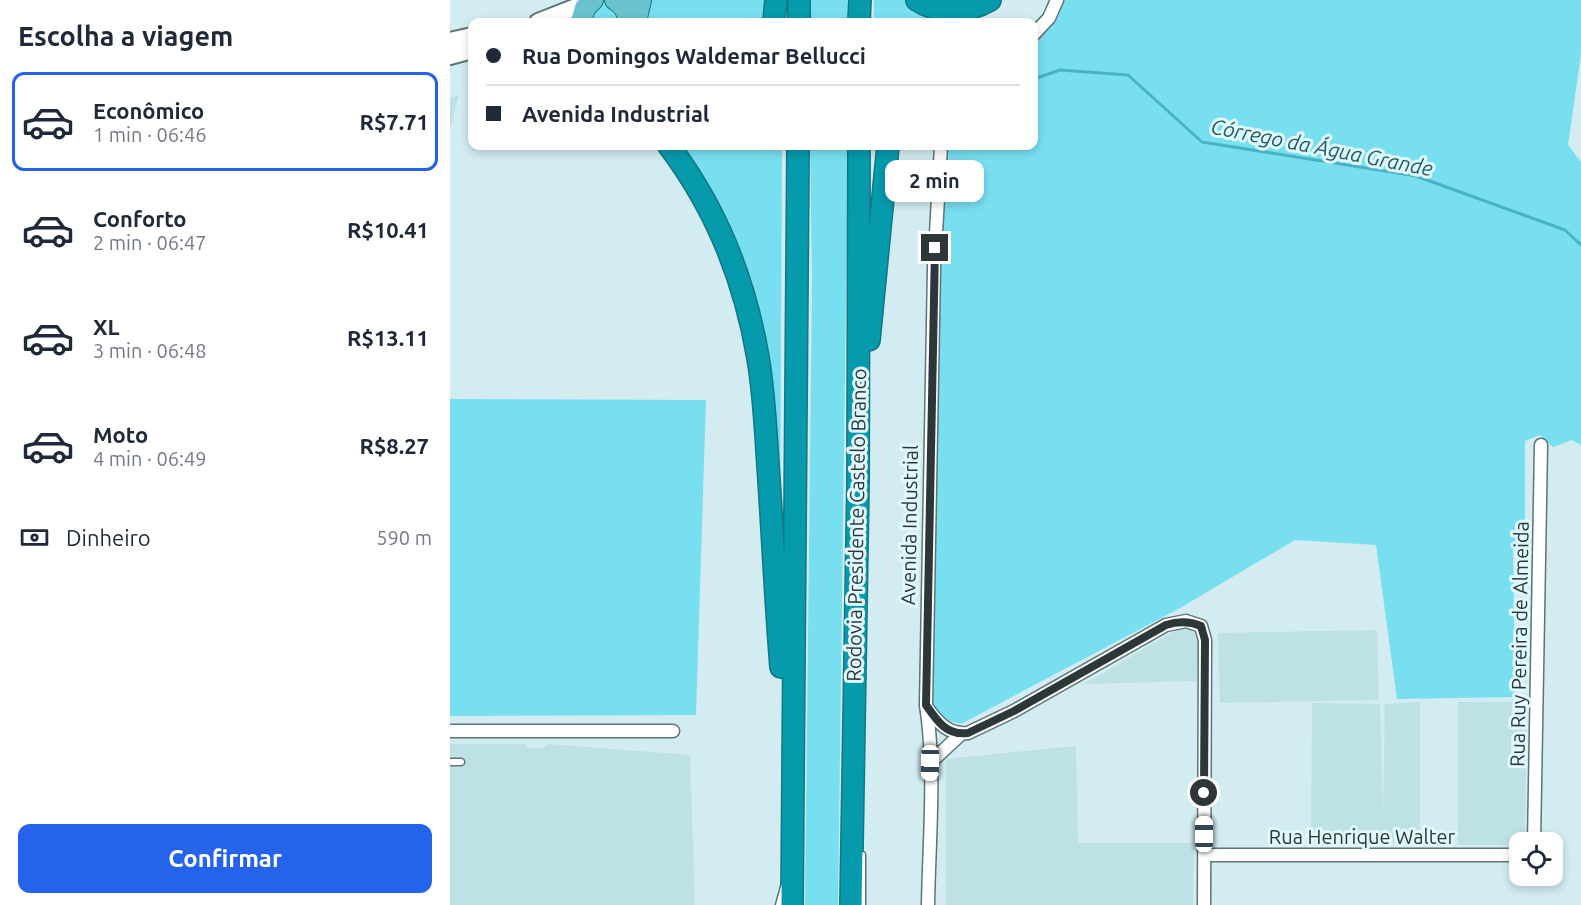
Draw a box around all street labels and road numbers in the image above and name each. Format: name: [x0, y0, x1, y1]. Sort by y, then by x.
street label: Rodovia Presidente Castelo Branco: [842, 368, 870, 682]
street label: Avenida Industrial: [896, 445, 922, 605]
street label: Rua Ruy Pereira de Almeida: [1505, 521, 1533, 767]
street label: Rua Henrique Walter: [1269, 825, 1456, 848]

